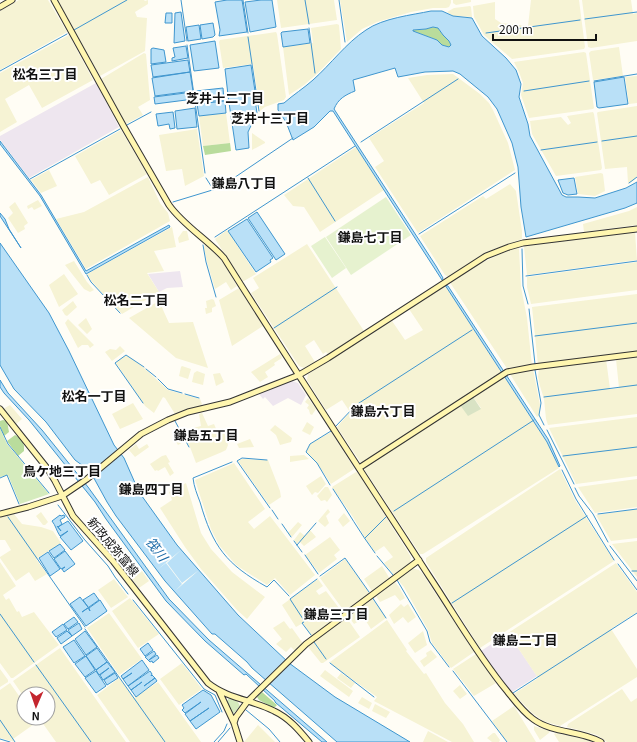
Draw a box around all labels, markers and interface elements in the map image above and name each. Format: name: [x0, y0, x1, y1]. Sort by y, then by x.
scale bar: [493, 16, 596, 42]
text: 200 m: [499, 20, 533, 37]
district label: 松名三丁目: [12, 64, 78, 83]
district label: 芝井十二丁目: [186, 88, 264, 107]
district label: 芝井十三丁目: [231, 108, 309, 127]
district label: 鎌島八丁目: [211, 173, 277, 192]
district label: 鎌島七丁目: [337, 227, 403, 246]
district label: 松名二丁目: [103, 290, 169, 309]
district label: 松名一丁目: [61, 386, 127, 405]
district label: 鎌島六丁目: [350, 401, 416, 420]
district label: 鎌島五丁目: [173, 425, 239, 444]
district label: 鳥ケ地三丁目: [23, 461, 101, 480]
district label: 鎌島四丁目: [118, 479, 184, 498]
street label: 新政成弥富線: [84, 513, 144, 579]
water label: 筏川: [142, 533, 174, 566]
district label: 鎌島三丁目: [303, 604, 369, 623]
district label: 鎌島二丁目: [492, 630, 558, 649]
north arrow: [16, 686, 56, 726]
text: N: [31, 709, 40, 725]

